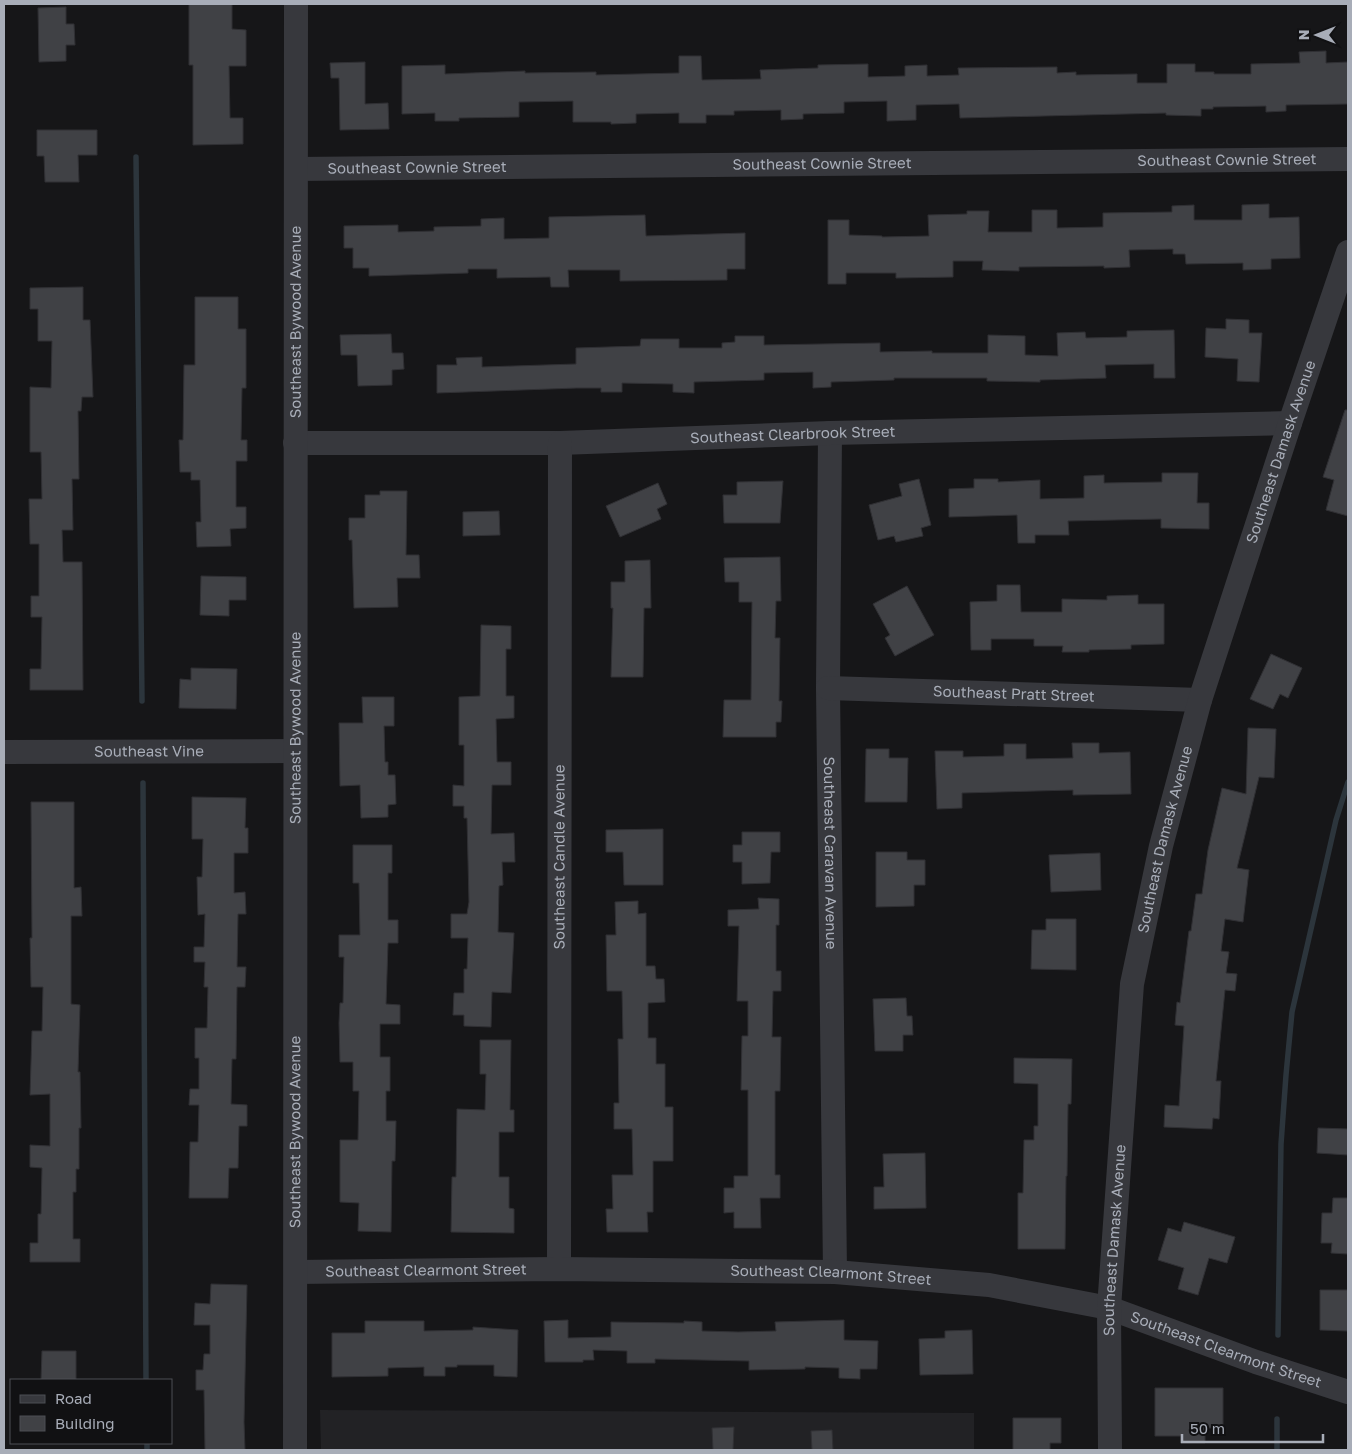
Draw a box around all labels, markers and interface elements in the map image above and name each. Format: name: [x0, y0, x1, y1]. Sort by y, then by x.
north arrow: [1292, 10, 1342, 60]
text: N: [1295, 30, 1312, 40]
street label: Southeast Cownie Street: [1137, 149, 1317, 169]
street label: Southeast Cownie Street: [732, 153, 912, 173]
street label: Southeast Cownie Street: [327, 157, 507, 177]
street label: Southeast Bywood Avenue: [286, 225, 304, 418]
street label: Southeast Damask Avenue: [1242, 357, 1319, 545]
street label: Southeast Clearbrook Street: [690, 422, 896, 446]
street label: Southeast Bywood Avenue: [285, 631, 304, 824]
street label: Southeast Pratt Street: [933, 681, 1095, 705]
street label: Southeast Vine: [94, 741, 204, 760]
street label: Southeast Damask Avenue: [1133, 744, 1195, 934]
street label: Southeast Caravan Avenue: [821, 756, 841, 950]
street label: Southeast Candle Avenue: [549, 764, 568, 950]
street label: Southeast Bywood Avenue: [285, 1035, 303, 1228]
street label: Southeast Damask Avenue: [1099, 1143, 1129, 1336]
street label: Southeast Clearmont Street: [325, 1259, 527, 1280]
street label: Southeast Clearmont Street: [730, 1261, 932, 1288]
street label: Southeast Clearmont Street: [1128, 1307, 1324, 1391]
legend: [10, 1379, 172, 1444]
text: Road: [55, 1389, 92, 1407]
scale bar: [1182, 1412, 1323, 1444]
text: Building: [55, 1414, 115, 1432]
text: 50 m: [1190, 1419, 1225, 1437]

